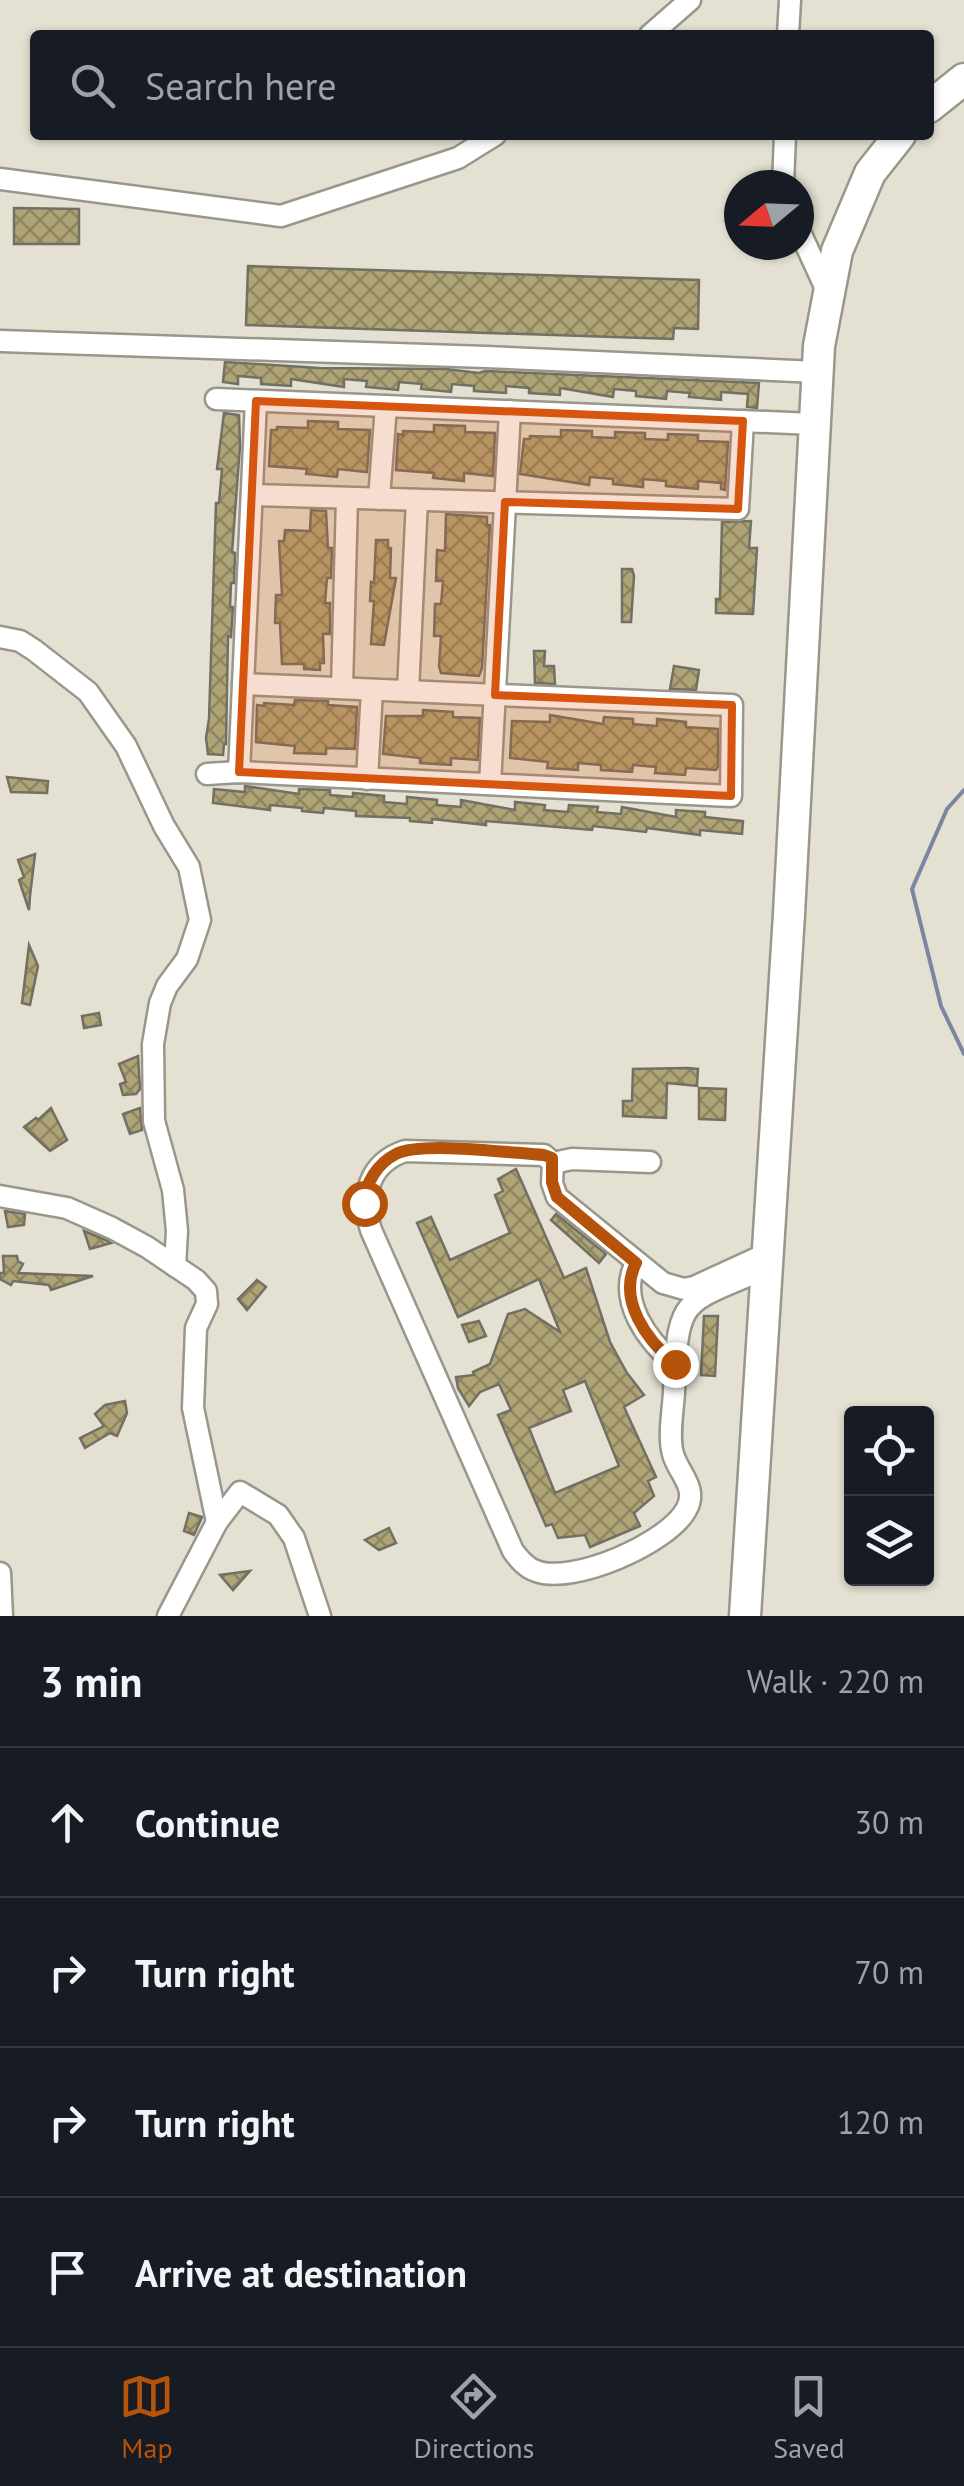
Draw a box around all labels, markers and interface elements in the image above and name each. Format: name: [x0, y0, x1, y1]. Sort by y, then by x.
search box: [30, 30, 934, 140]
icon: search: [65, 58, 120, 113]
text: Search here: [145, 61, 337, 110]
north arrow: [724, 170, 814, 260]
route start: [342, 1181, 388, 1227]
route end: [653, 1342, 699, 1388]
map controls: [844, 1406, 934, 1586]
button: locate: [844, 1406, 934, 1496]
button: layers: [844, 1496, 934, 1586]
text: 3 min: [40, 1654, 142, 1709]
text: Walk · 220 m: [747, 1660, 924, 1702]
icon: ahead: [40, 1795, 95, 1850]
text: Continue: [135, 1798, 280, 1847]
text: 30 m: [855, 1801, 924, 1843]
icon: right: [40, 1945, 95, 2000]
text: Turn right: [135, 1948, 295, 1997]
text: 70 m: [855, 1951, 924, 1993]
icon: right: [40, 2095, 95, 2150]
text: Turn right: [135, 2098, 295, 2147]
text: 120 m: [837, 2101, 924, 2143]
icon: arrive: [40, 2245, 95, 2300]
text: Arrive at destination: [135, 2248, 467, 2297]
tab: Map: [119, 2369, 174, 2466]
tab: Directions: [413, 2369, 534, 2466]
tab: Saved: [773, 2369, 845, 2466]

